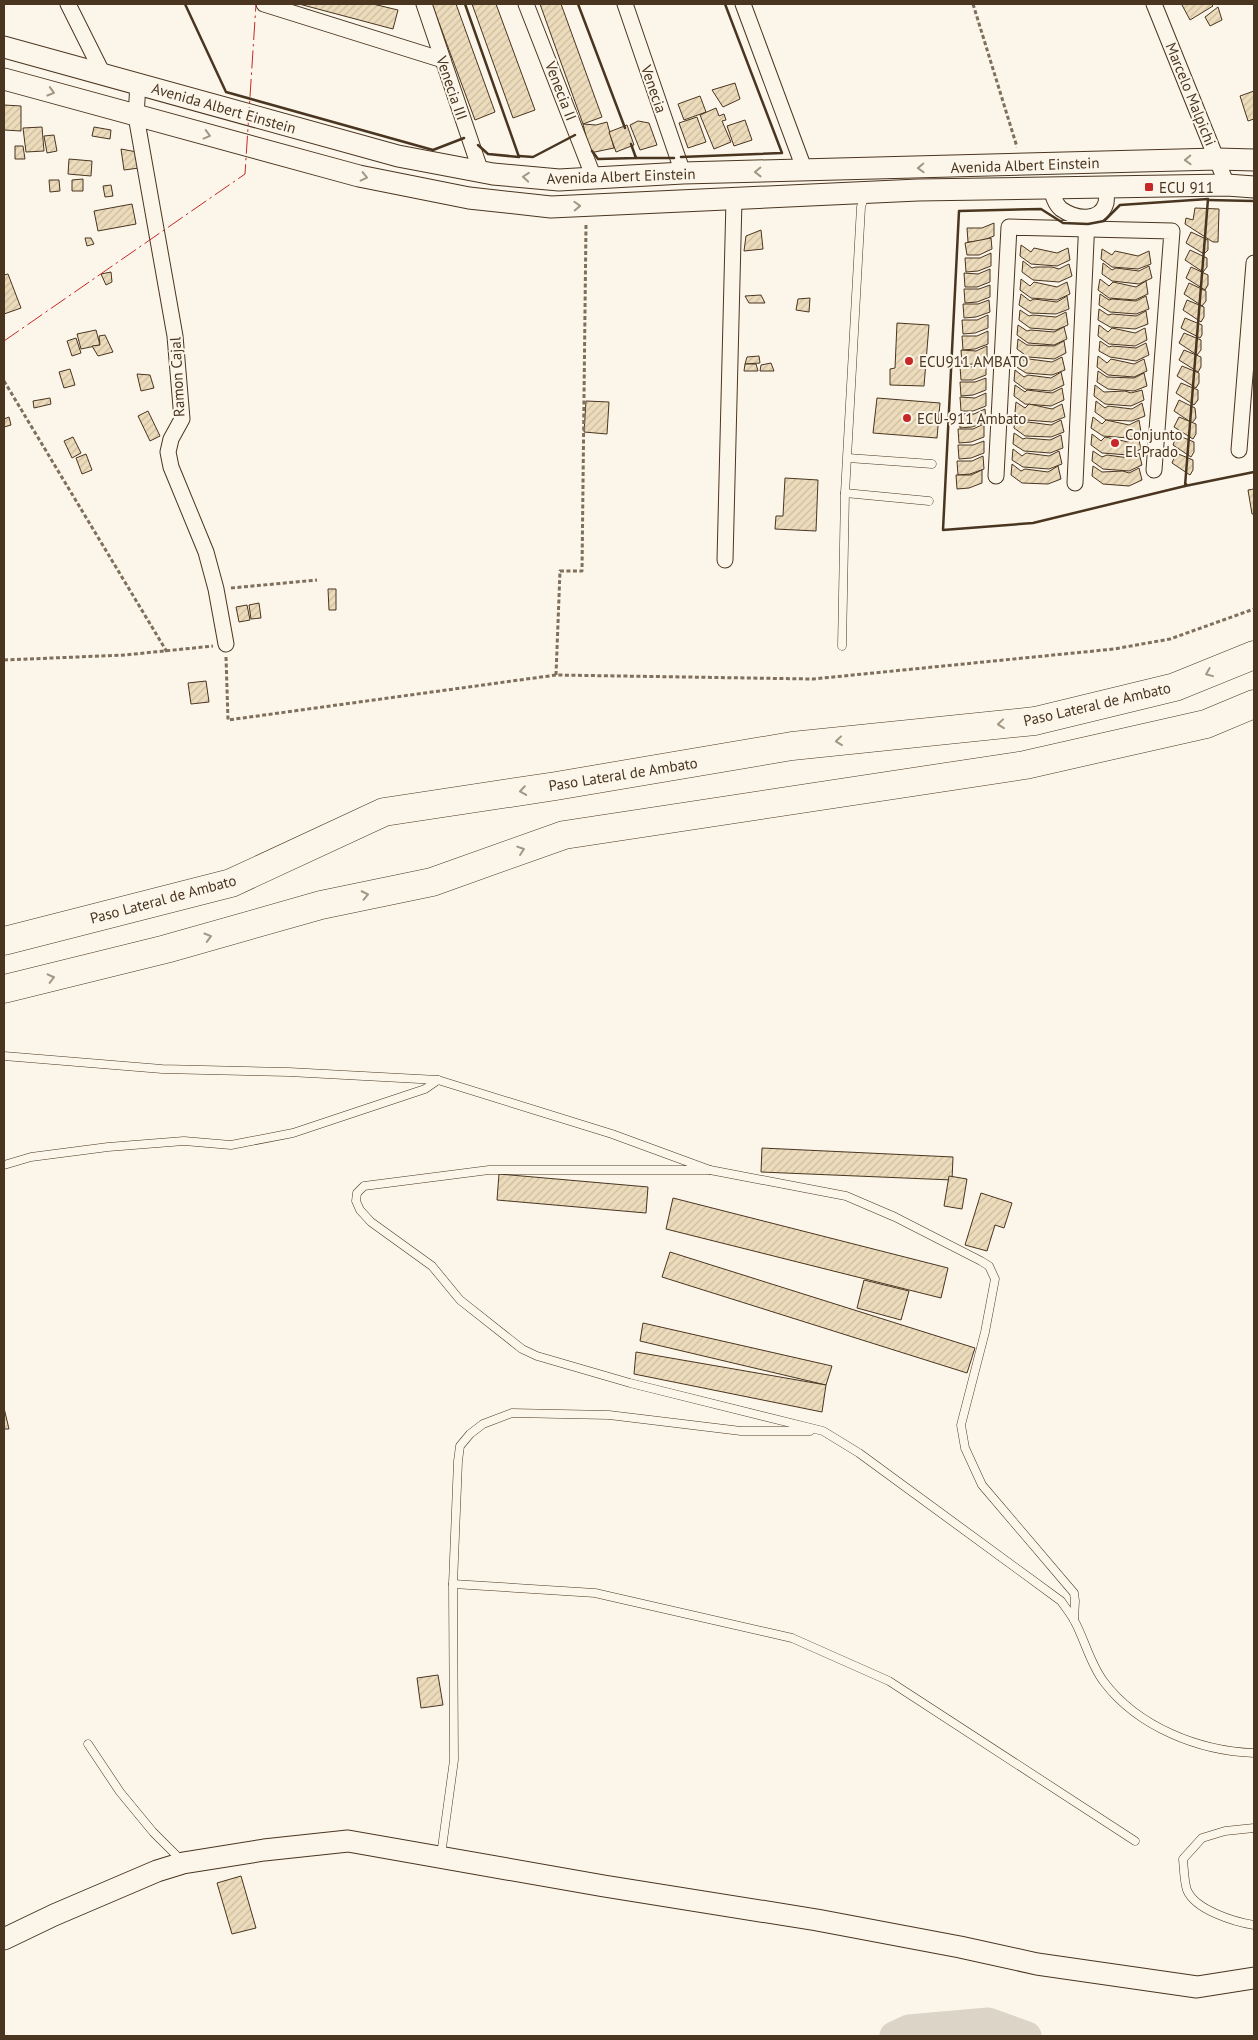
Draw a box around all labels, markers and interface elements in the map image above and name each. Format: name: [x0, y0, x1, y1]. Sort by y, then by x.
street label: Marcelo Malpichi: [1162, 40, 1220, 148]
street label: Venecia III: [432, 53, 472, 122]
street label: Venecia II: [541, 58, 581, 123]
street label: Venecia: [637, 62, 671, 115]
street label: Avenida Albert Einstein: [150, 78, 298, 138]
one-way arrow: [46, 87, 54, 97]
one-way arrow: [203, 129, 211, 139]
street label: Avenida Albert Einstein: [950, 153, 1100, 177]
one-way arrow: [1184, 155, 1192, 165]
one-way arrow: [916, 162, 924, 173]
street label: Avenida Albert Einstein: [546, 164, 696, 188]
one-way arrow: [754, 167, 762, 177]
one-way arrow: [360, 171, 369, 182]
one-way arrow: [522, 172, 530, 183]
place label: ECU 911: [1159, 178, 1214, 197]
marker: ECU 911: [1143, 181, 1155, 193]
one-way arrow: [573, 201, 581, 211]
street label: Ramon Cajal: [165, 336, 189, 418]
place label: ECU911 AMBATO: [919, 352, 1028, 371]
marker: ECU911 AMBATO: [903, 355, 915, 367]
place label: ECU-911 Ambato: [917, 409, 1026, 428]
marker: ECU-911 Ambato: [901, 412, 913, 424]
place label: Conjunto El Prado: [1125, 425, 1183, 461]
marker: Conjunto El Prado: [1109, 437, 1121, 449]
one-way arrow: [1205, 667, 1214, 678]
street label: Paso Lateral de Ambato: [1021, 678, 1173, 730]
one-way arrow: [997, 719, 1005, 730]
one-way arrow: [835, 735, 843, 746]
street label: Paso Lateral de Ambato: [547, 753, 699, 795]
one-way arrow: [519, 785, 527, 795]
one-way arrow: [516, 846, 525, 856]
street label: Paso Lateral de Ambato: [88, 870, 238, 928]
one-way arrow: [361, 891, 370, 901]
one-way arrow: [204, 932, 212, 942]
one-way arrow: [47, 973, 55, 983]

